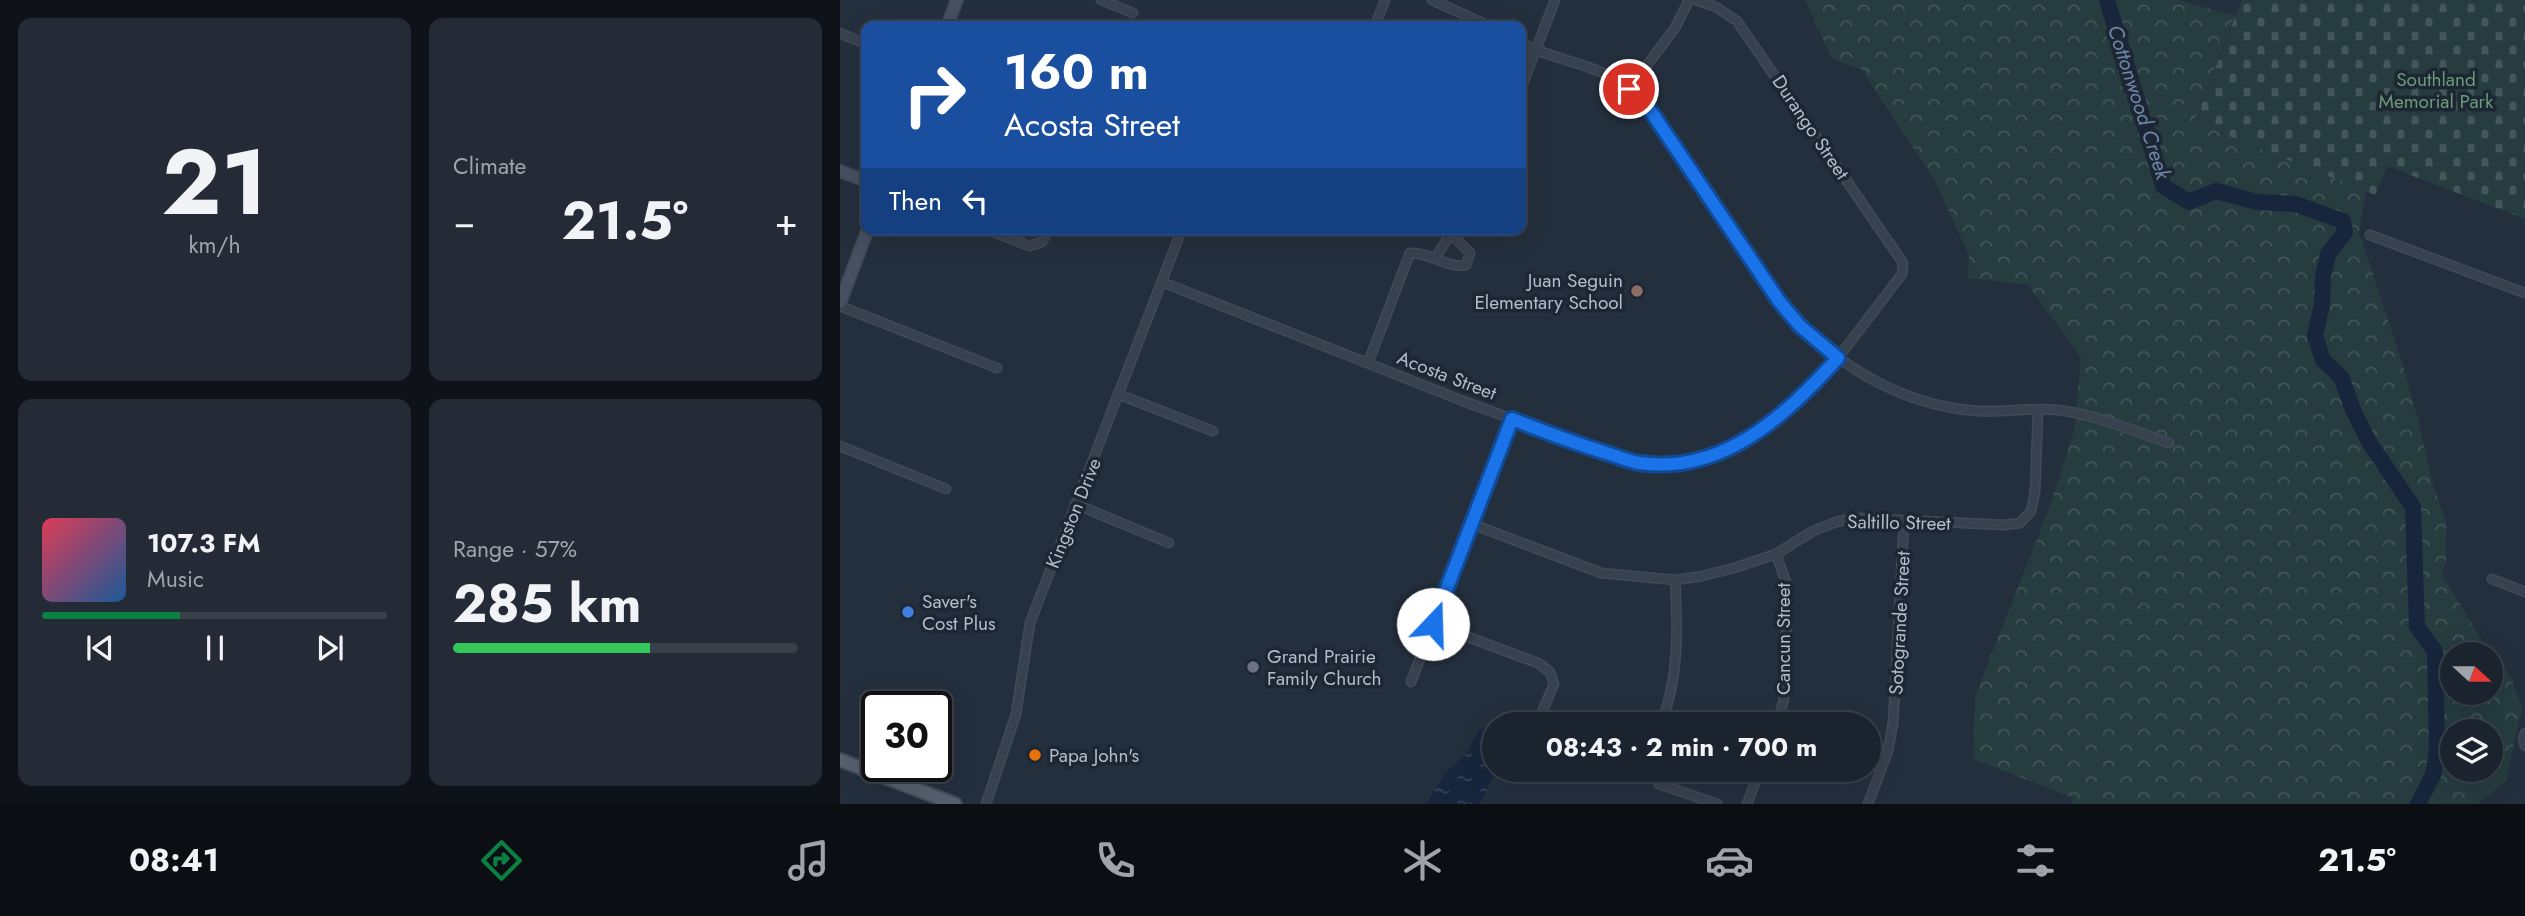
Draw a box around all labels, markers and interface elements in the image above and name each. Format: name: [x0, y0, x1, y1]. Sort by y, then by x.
water label: Cottonwood Creek: [2100, 21, 2178, 184]
text: 160 m: [1004, 37, 1149, 107]
icon: right: [889, 49, 980, 140]
pin: [1599, 59, 1659, 119]
park label: Southland Memorial Park: [2379, 66, 2494, 115]
icon: arrive: [1610, 70, 1648, 108]
street label: Durango Street: [1766, 70, 1856, 185]
text: Acosta Street: [1004, 102, 1180, 148]
text: 21: [161, 117, 268, 248]
text: Climate: [453, 149, 526, 183]
text: Then: [889, 182, 942, 220]
icon: left: [956, 182, 994, 220]
text: 21.5°: [562, 183, 688, 259]
text: −: [453, 194, 475, 249]
text: +: [775, 194, 798, 249]
text: km/h: [189, 228, 240, 262]
place label: Juan Seguin Elementary School: [1474, 267, 1623, 316]
marker: Juan Seguin Elementary School: [1629, 283, 1645, 299]
street label: Acosta Street: [1393, 344, 1501, 407]
street label: Kingston Drive: [1039, 454, 1108, 572]
street label: Saltillo Street: [1847, 508, 1951, 537]
text: 107.3 FM: [147, 524, 260, 562]
text: Range · 57%: [453, 532, 577, 566]
street label: Sotogrande Street: [1882, 550, 1917, 696]
text: Music: [147, 562, 204, 596]
text: 285 km: [453, 566, 642, 642]
street label: Cancun Street: [1770, 582, 1797, 695]
position arrow: [1396, 587, 1470, 661]
place label: Saver's Cost Plus: [922, 588, 996, 637]
marker: Saver's Cost Plus: [900, 604, 916, 620]
icon: previous: [81, 629, 119, 667]
icon: pause: [196, 629, 234, 667]
icon: next: [311, 629, 349, 667]
north arrow: [2440, 642, 2502, 705]
map controls: [2440, 642, 2503, 782]
place label: Grand Prairie Family Church: [1267, 643, 1382, 692]
marker: Grand Prairie Family Church: [1245, 659, 1261, 675]
speed limit sign: 30: [861, 691, 952, 782]
button: layers: [2440, 719, 2503, 782]
text: 08:43 · 2 min · 700 m: [1546, 728, 1817, 766]
place label: Papa John's: [1049, 742, 1139, 769]
marker: Papa John's: [1027, 747, 1043, 763]
icon: directions: [477, 836, 526, 885]
icon: music: [784, 836, 833, 885]
icon: phone: [1091, 836, 1140, 885]
icon: climate: [1398, 836, 1447, 885]
icon: car: [1705, 836, 1754, 885]
icon: filters: [2011, 836, 2060, 885]
text: 08:41: [129, 837, 219, 883]
text: 21.5°: [2318, 837, 2396, 883]

